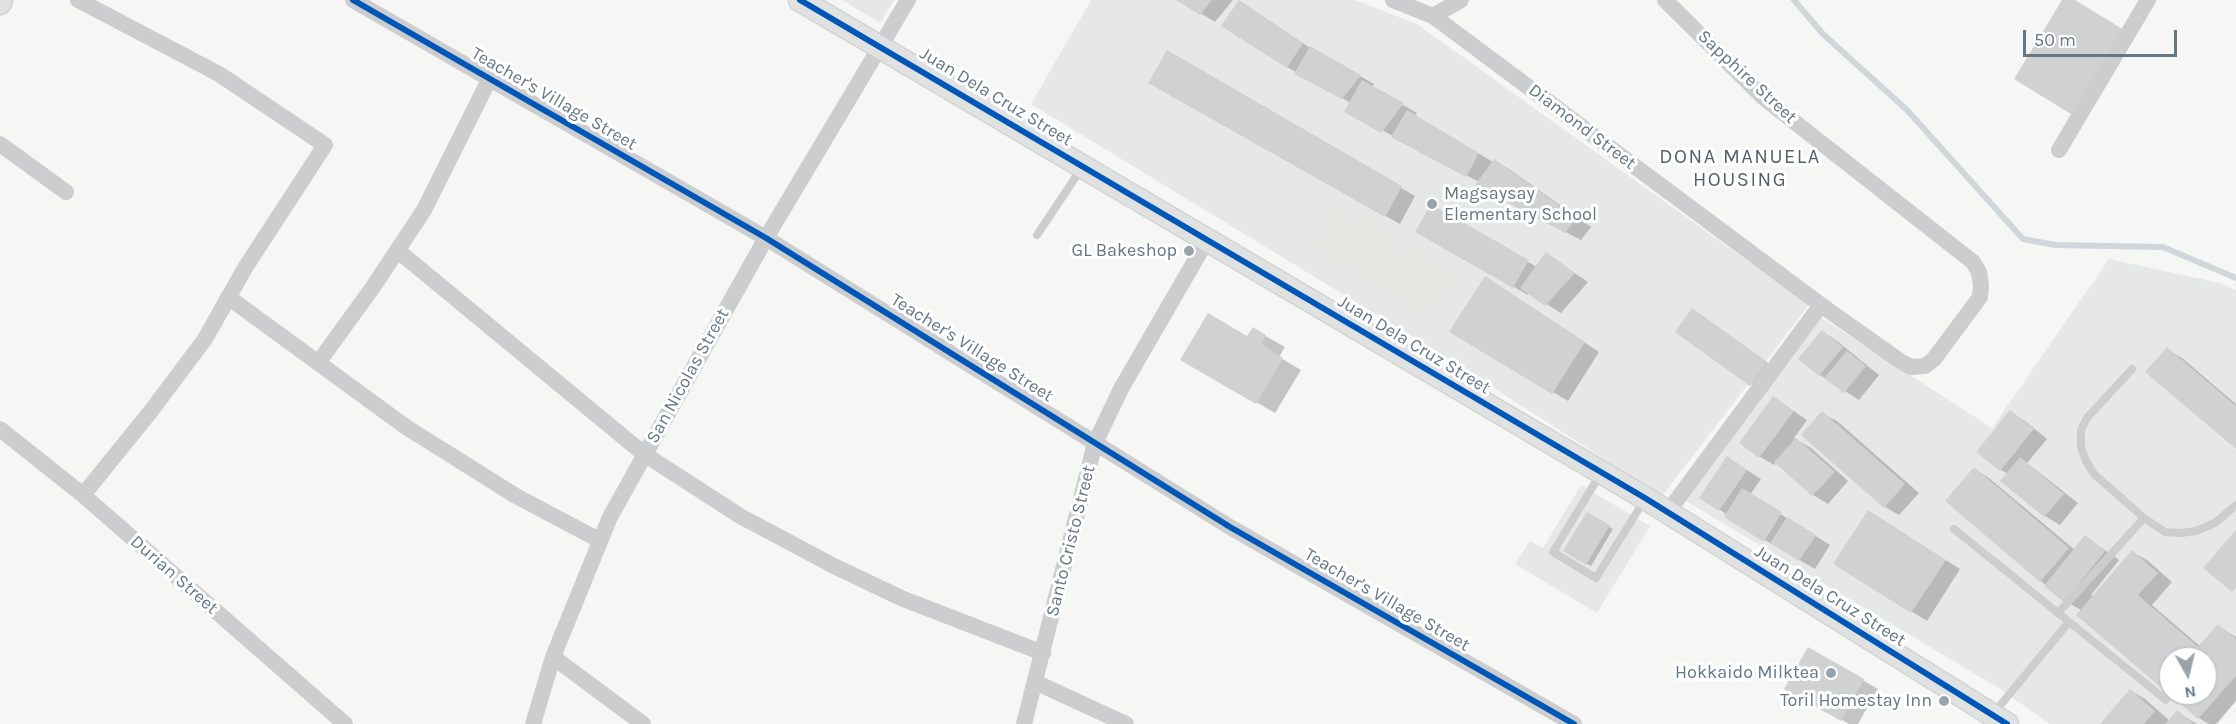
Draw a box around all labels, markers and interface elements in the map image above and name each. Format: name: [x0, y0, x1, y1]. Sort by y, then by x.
scale bar: [2026, 18, 2180, 56]
street label: Sapphire Street: [1693, 26, 1801, 128]
text: 50 m: [2034, 29, 2076, 51]
street label: Teacher's Village Street: [467, 43, 641, 155]
street label: Juan Dela Cruz Street: [916, 43, 1076, 151]
street label: Diamond Street: [1524, 80, 1640, 174]
district label: DONA MANUELA HOUSING: [1659, 145, 1821, 192]
place label: Magsaysay Elementary School: [1444, 183, 1597, 226]
marker: Magsaysay Elementary School: [1425, 197, 1439, 211]
place label: GL Bakeshop: [1072, 240, 1177, 262]
marker: GL Bakeshop: [1182, 244, 1196, 258]
street label: Teacher's Village Street: [887, 289, 1057, 407]
street label: Juan Dela Cruz Street: [1334, 291, 1494, 399]
street label: San Nicolas Street: [642, 305, 734, 447]
street label: Santo Cristo Street: [1042, 463, 1100, 619]
street label: Durian Street: [126, 531, 222, 619]
street label: Juan Dela Cruz Street: [1750, 541, 1910, 651]
street label: Teacher's Village Street: [1300, 544, 1474, 656]
north arrow: [2158, 646, 2218, 706]
place label: Hokkaido Milktea: [1675, 662, 1819, 684]
marker: Hokkaido Milktea: [1824, 666, 1838, 680]
text: N: [2183, 682, 2197, 703]
place label: Toril Homestay Inn: [1780, 690, 1932, 712]
marker: Toril Homestay Inn: [1937, 694, 1951, 708]

